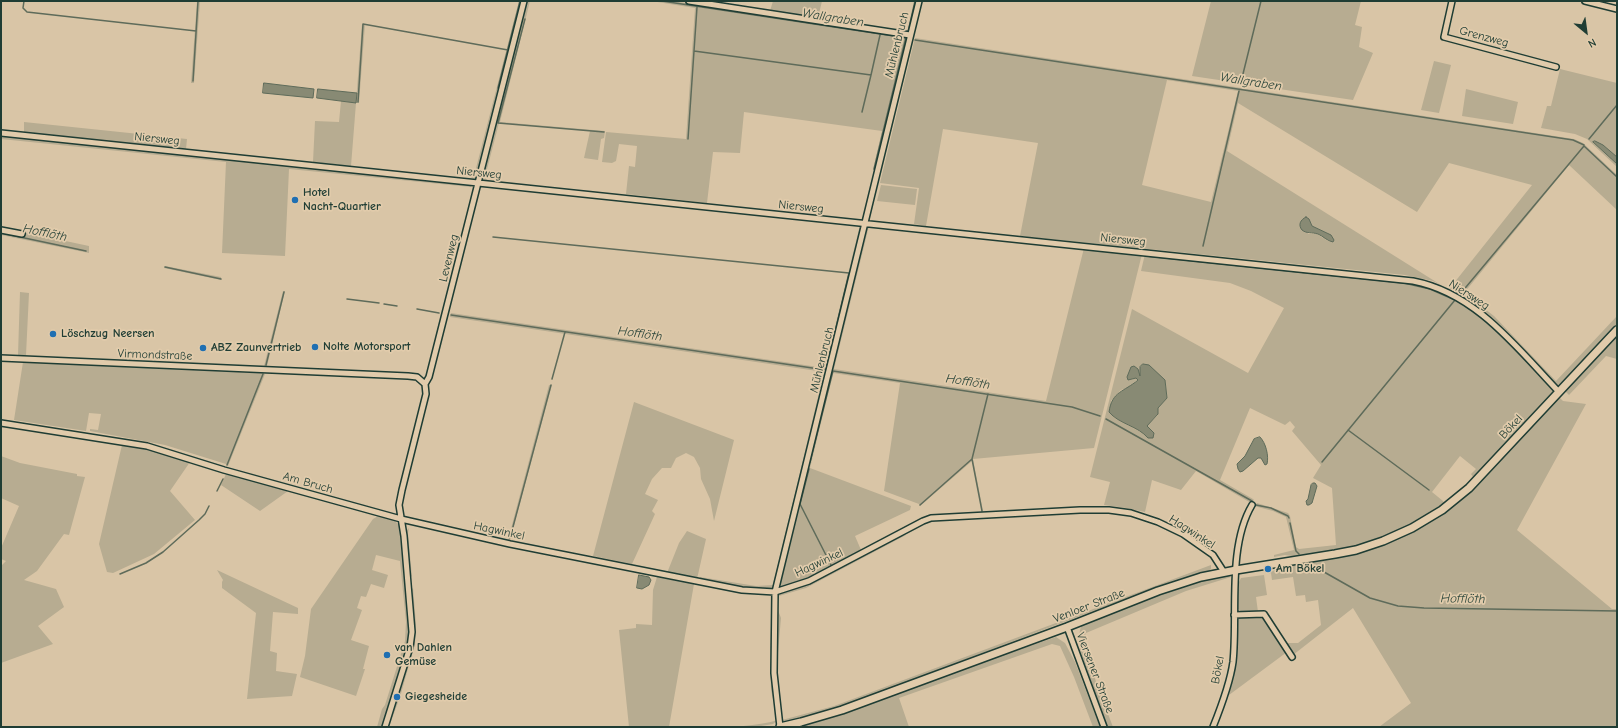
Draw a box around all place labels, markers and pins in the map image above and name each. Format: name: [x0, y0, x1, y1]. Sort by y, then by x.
place label: Hotel Nacht-Quartier: [303, 186, 381, 214]
marker: Hotel Nacht-Quartier: [290, 195, 300, 205]
place label: Löschzug Neersen: [61, 327, 155, 341]
marker: Löschzug Neersen: [48, 329, 58, 339]
place label: Nolte Motorsport: [323, 340, 411, 354]
place label: ABZ Zaunvertrieb: [211, 341, 301, 355]
marker: Nolte Motorsport: [310, 342, 320, 352]
marker: ABZ Zaunvertrieb: [198, 343, 208, 353]
place label: Am Bökel: [1276, 562, 1324, 576]
marker: Am Bökel: [1263, 564, 1273, 574]
place label: van Dahlen Gemüse: [395, 641, 452, 669]
marker: van Dahlen Gemüse: [382, 650, 392, 660]
place label: Giegesheide: [405, 690, 467, 704]
marker: Giegesheide: [392, 692, 402, 702]

